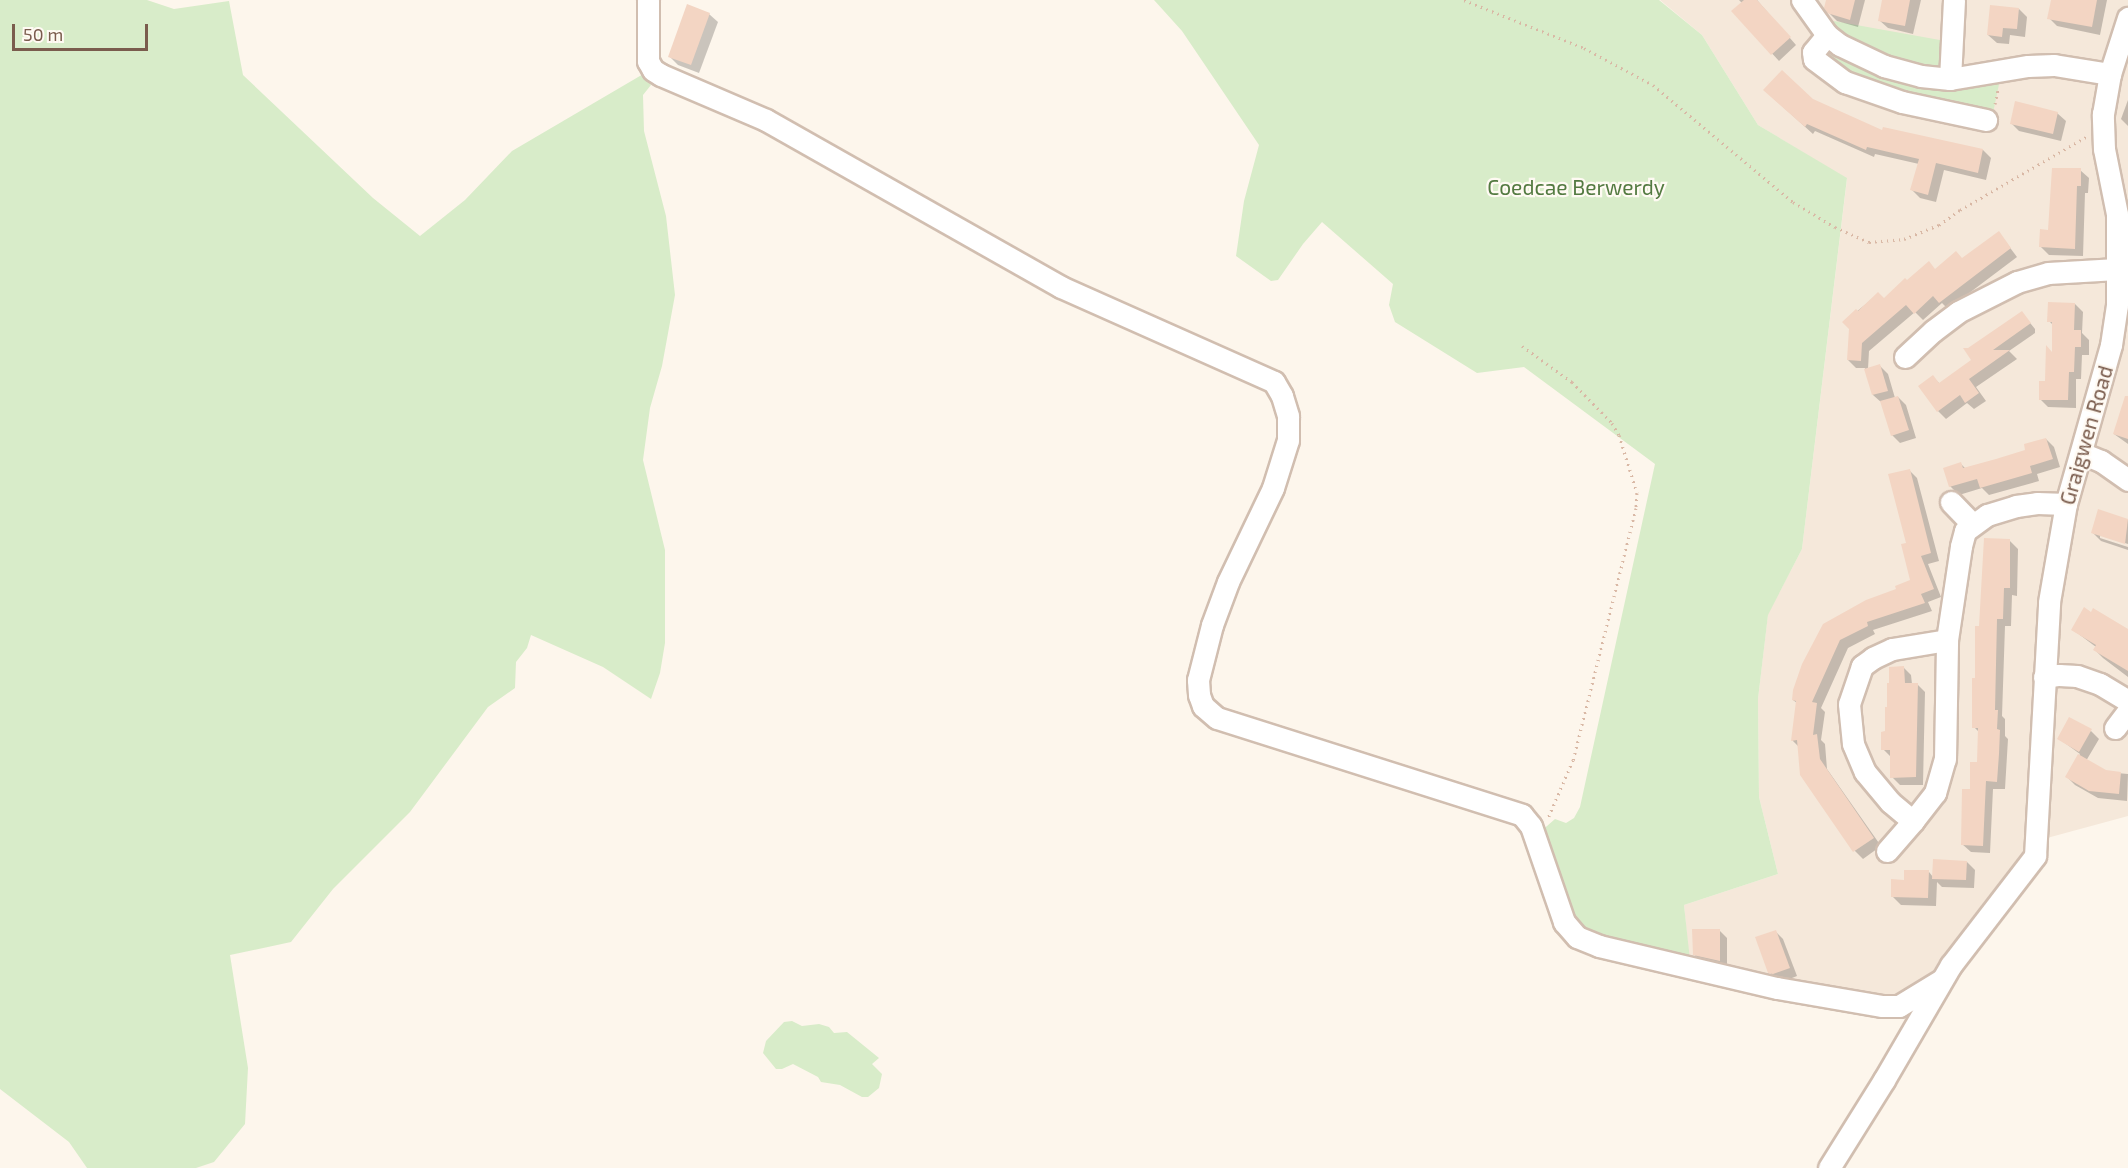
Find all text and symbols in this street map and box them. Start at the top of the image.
scale bar [15,12,152,50]
text: 50 m [23,23,63,45]
park label: Coedcae Berwerdy [1487,174,1665,200]
street label: Graigwen Road [2054,362,2118,508]

